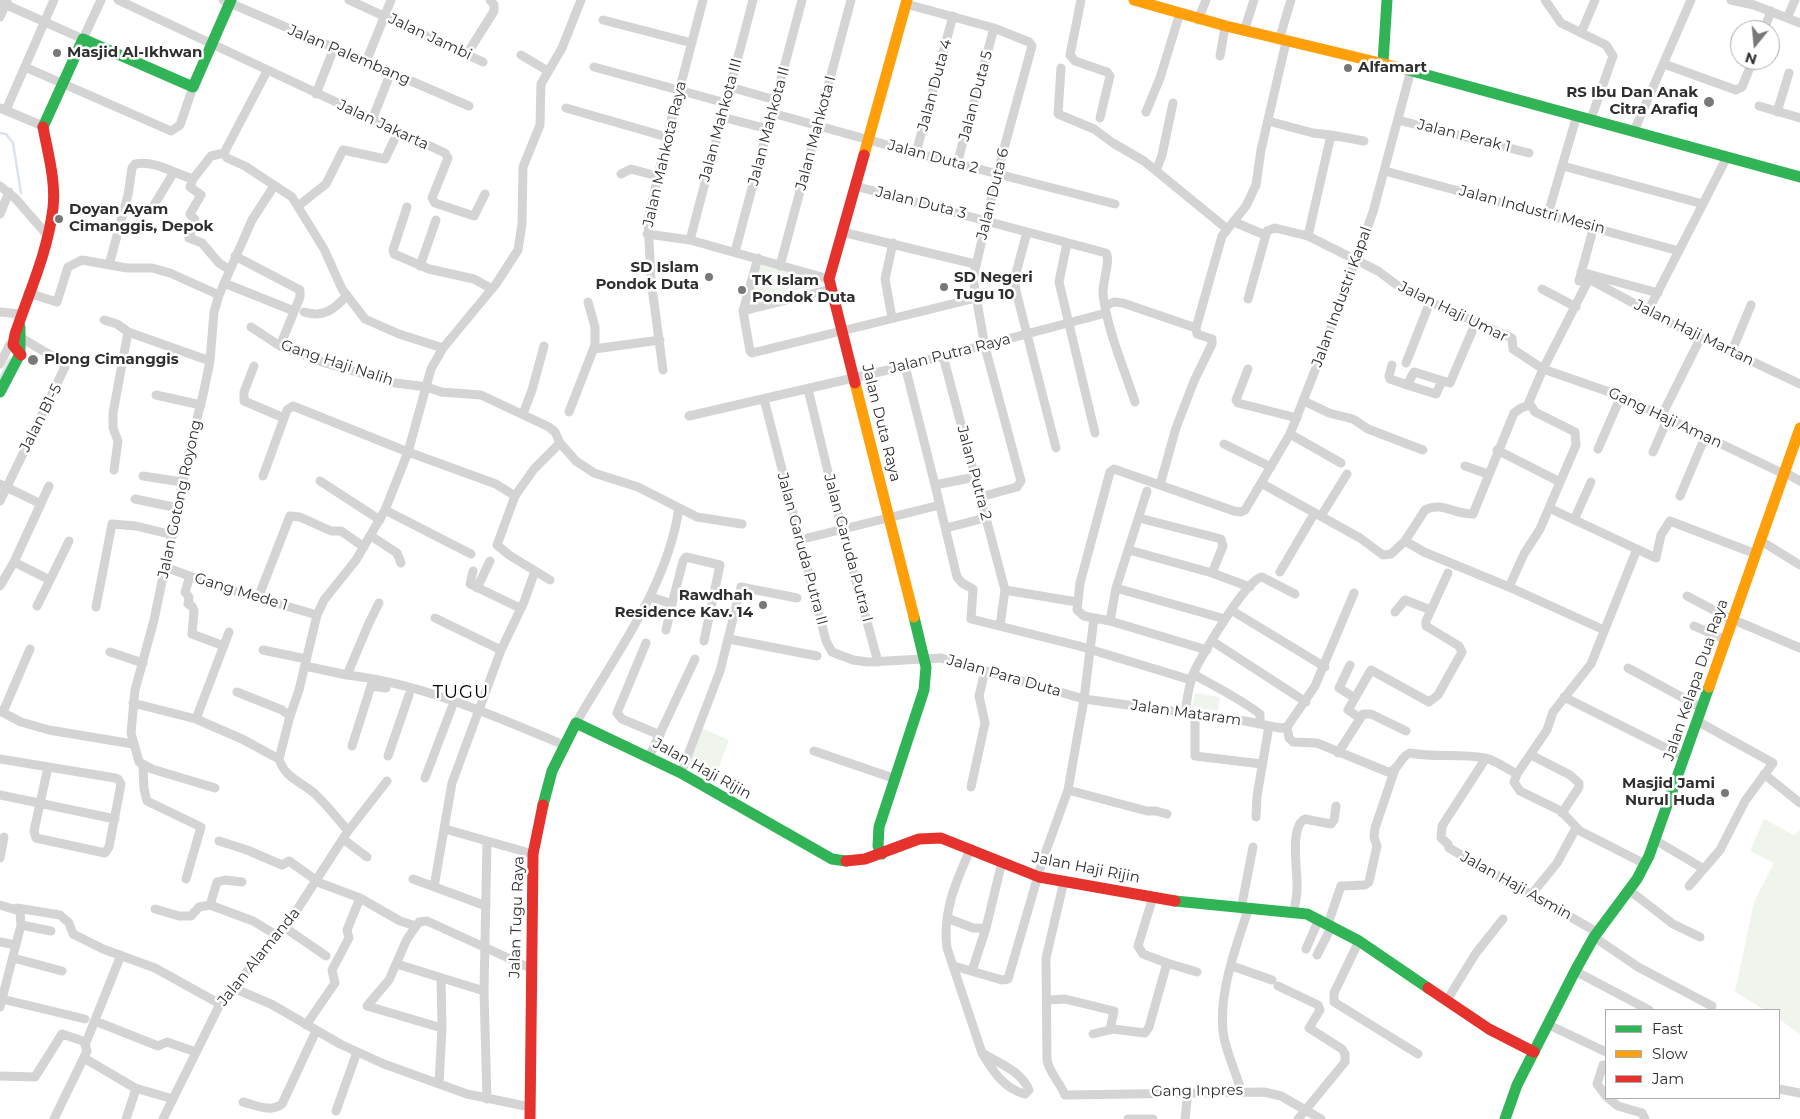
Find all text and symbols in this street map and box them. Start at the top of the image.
street label: Jalan Jambi [386,10,474,64]
north arrow [1730,20,1780,70]
street label: Jalan Palembang [285,21,413,89]
street label: Jalan Duta 4 [914,37,956,133]
place label: Masjid Al-Ikhwan [67,44,202,62]
marker: Masjid Al-Ikhwan [51,47,63,59]
text: N [1743,48,1759,69]
street label: Jalan Duta 5 [955,49,997,143]
street label: Jalan Mahkota III [696,56,746,184]
place label: Alfamart [1358,59,1427,77]
marker: Alfamart [1342,62,1354,74]
street label: Jalan Mahkota II [744,65,794,187]
street label: Jalan Mahkota I [792,74,840,192]
street label: Jalan Mahkota Raya [639,79,691,229]
place label: RS Ibu Dan Anak Citra Arafiq [1566,84,1698,119]
marker: RS Ibu Dan Anak Citra Arafiq [1702,95,1716,109]
street label: Jalan Jakarta [335,96,431,154]
street label: Jalan Perak 1 [1415,116,1513,156]
street label: Jalan Duta 2 [886,136,980,178]
street label: Jalan Duta 6 [973,146,1013,242]
street label: Jalan Industri Mesin [1457,182,1607,238]
street label: Jalan Duta 3 [874,183,968,223]
place label: Doyan Ayam Cimanggis, Depok [69,201,213,236]
marker: Doyan Ayam Cimanggis, Depok [53,213,65,225]
street label: Jalan Industri Kapal [1308,224,1376,370]
place label: SD Islam Pondok Duta [595,259,699,294]
place label: SD Negeri Tugu 10 [954,269,1033,304]
marker: SD Islam Pondok Duta [703,271,715,283]
place label: TK Islam Pondok Duta [752,272,856,307]
street label: Jalan Haji Umar [1396,278,1510,346]
marker: SD Negeri Tugu 10 [938,281,950,293]
marker: TK Islam Pondok Duta [736,284,748,296]
street label: Jalan Haji Martan [1631,296,1757,370]
street label: Jalan Putra Raya [887,330,1013,378]
street label: Gang Haji Nalih [279,336,395,390]
place label: Plong Cimanggis [44,351,179,369]
marker: Plong Cimanggis [26,353,40,367]
street label: Jalan Duta Raya [858,362,904,484]
street label: Jalan B1-5 [16,381,66,455]
street label: Gang Haji Aman [1605,384,1725,452]
street label: Jalan Gotong Royong [154,418,206,580]
street label: Jalan Putra 2 [953,424,995,522]
street label: Jalan Garuda Putra II [773,471,831,627]
street label: Jalan Garuda Putra I [820,472,876,624]
street label: Gang Mede 1 [192,569,290,615]
place label: Rawdhah Residence Kav. 14 [614,587,753,622]
street label: Jalan Kelapa Dua Raya [1660,597,1732,763]
marker: Rawdhah Residence Kav. 14 [757,599,769,611]
street label: Jalan Para Duta [945,651,1063,701]
district label: TUGU [432,682,490,704]
street label: Jalan Mataram [1130,696,1242,730]
street label: Jalan Haji Rijin [650,735,754,803]
place label: Masjid Jami Nurul Huda [1622,775,1715,810]
marker: Masjid Jami Nurul Huda [1719,787,1731,799]
street label: Jalan Haji Asmin [1457,848,1575,924]
street label: Jalan Haji Rijin [1030,849,1142,887]
street label: Jalan Tugu Raya [506,856,528,978]
street label: Jalan Alamanda [214,904,304,1010]
legend [1605,1009,1780,1099]
text: Fast [1652,1019,1683,1038]
text: Slow [1652,1044,1688,1063]
text: Jam [1652,1069,1684,1088]
street label: Gang Inpres [1151,1081,1243,1101]

